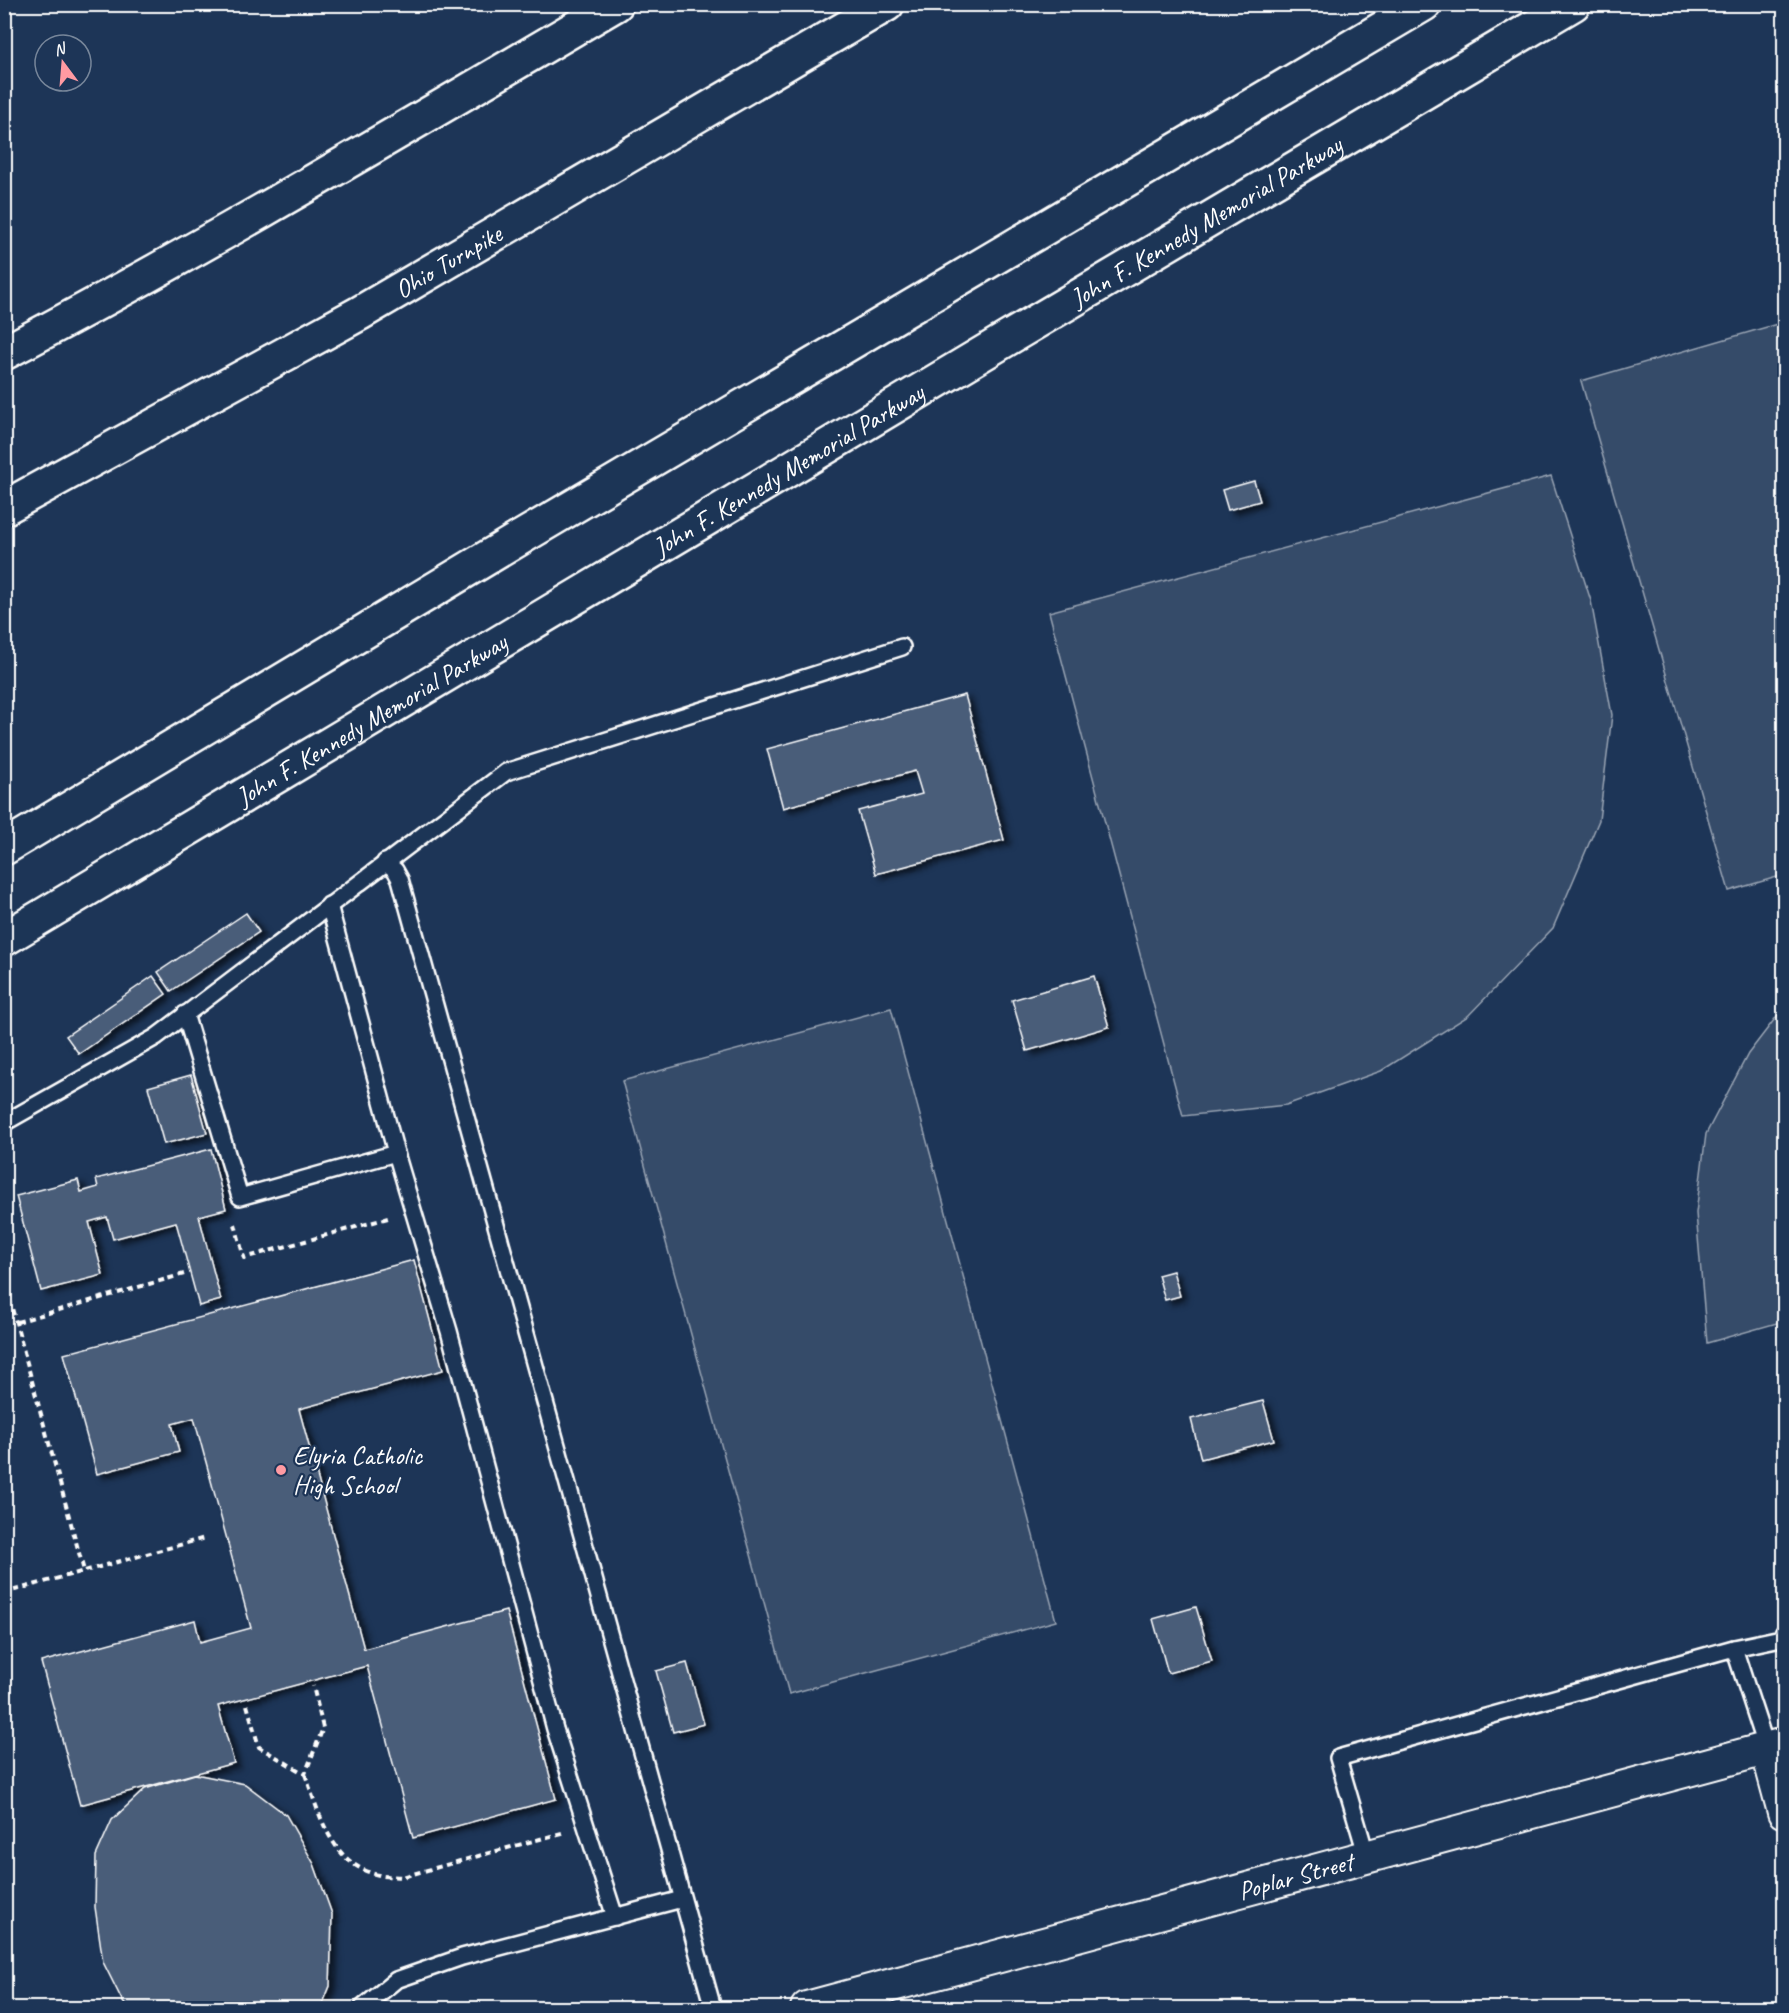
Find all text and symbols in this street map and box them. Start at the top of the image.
north arrow [33,33,93,93]
text: N [52,38,70,61]
street label: John F. Kennedy Memorial Parkway [1062,127,1350,315]
street label: Ohio Turnpike [388,216,509,306]
street label: John F. Kennedy Memorial Parkway [645,375,932,564]
street label: John F. Kennedy Memorial Parkway [228,624,515,814]
place label: Elyria Catholic High School [293,1439,424,1502]
marker: Elyria Catholic High School [274,1463,288,1477]
street label: Poplar Street [1234,1844,1360,1907]

